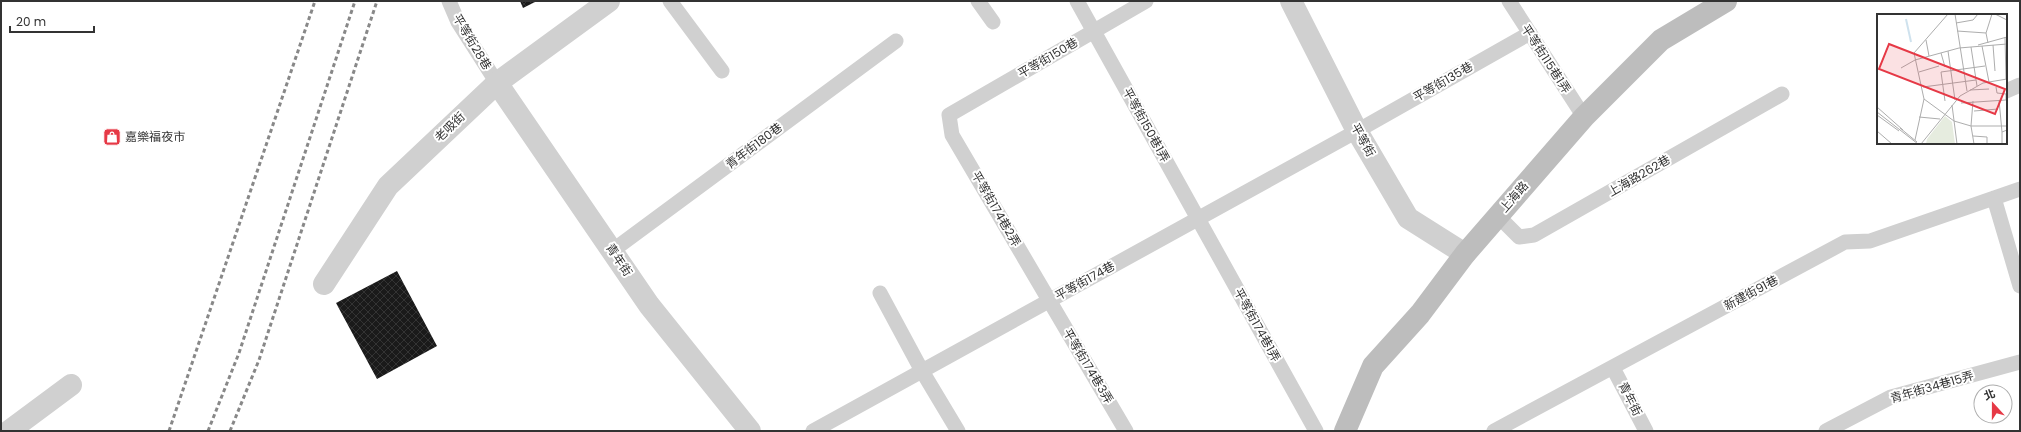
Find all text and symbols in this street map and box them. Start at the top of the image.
scale bar [10,8,94,34]
street label: 平等街28巷 [449,11,496,73]
text: 20 m [16,13,46,30]
inset map [1877,14,2007,144]
street label: 平等街115巷1弄 [1518,21,1575,97]
street label: 平等街150巷 [1015,33,1081,82]
street label: 平等街135巷 [1410,58,1476,106]
street label: 平等街150巷1弄 [1119,84,1174,165]
street label: 老吸街 [431,108,469,145]
street label: 青年街180巷 [722,119,786,173]
street label: 平等街 [1347,120,1380,160]
shop icon: 嘉樂福夜市 [102,127,122,147]
place label: 嘉樂福夜市 [125,128,185,145]
street label: 上海路262巷 [1604,151,1673,200]
street label: 平等街174巷2弄 [968,168,1025,250]
street label: 上海路 [1495,178,1532,216]
street label: 青年街 [602,240,637,279]
street label: 平等街174巷 [1052,257,1118,304]
street label: 新建街91巷 [1721,271,1781,314]
street label: 平等街174巷1弄 [1230,285,1285,365]
street label: 平等街174巷3弄 [1059,325,1118,407]
street label: 青年街34巷15弄 [1888,366,1976,407]
street label: 青年街 [1615,379,1646,419]
north arrow [1973,384,2013,424]
text: 北 [1981,385,1997,404]

